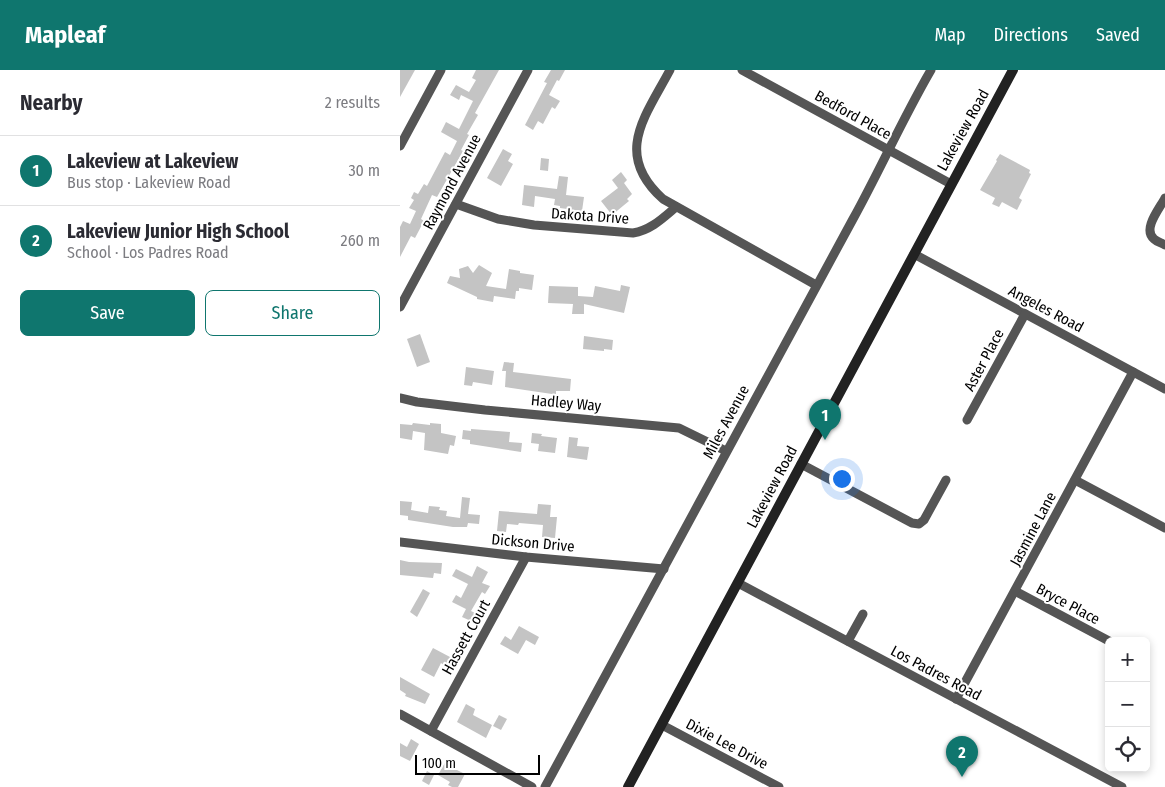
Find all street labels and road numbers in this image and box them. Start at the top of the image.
street label: Lakeview Road [933,86,993,174]
street label: Bedford Place [812,87,894,143]
street label: Raymond Avenue [419,131,485,233]
street label: Dakota Drive [550,204,630,228]
street label: Angeles Road [1005,282,1087,336]
street label: Aster Place [960,326,1008,394]
street label: Miles Avenue [699,382,753,462]
street label: Hadley Way [530,391,602,415]
street label: Lakeview Road [743,443,801,531]
street label: Jasmine Lane [1006,489,1060,569]
street label: Dickson Drive [491,530,575,556]
street label: Bryce Place [1033,580,1103,628]
street label: Hassett Court [438,596,494,678]
street label: Los Padres Road [888,642,984,704]
street label: Dixie Lee Drive [683,715,771,773]

